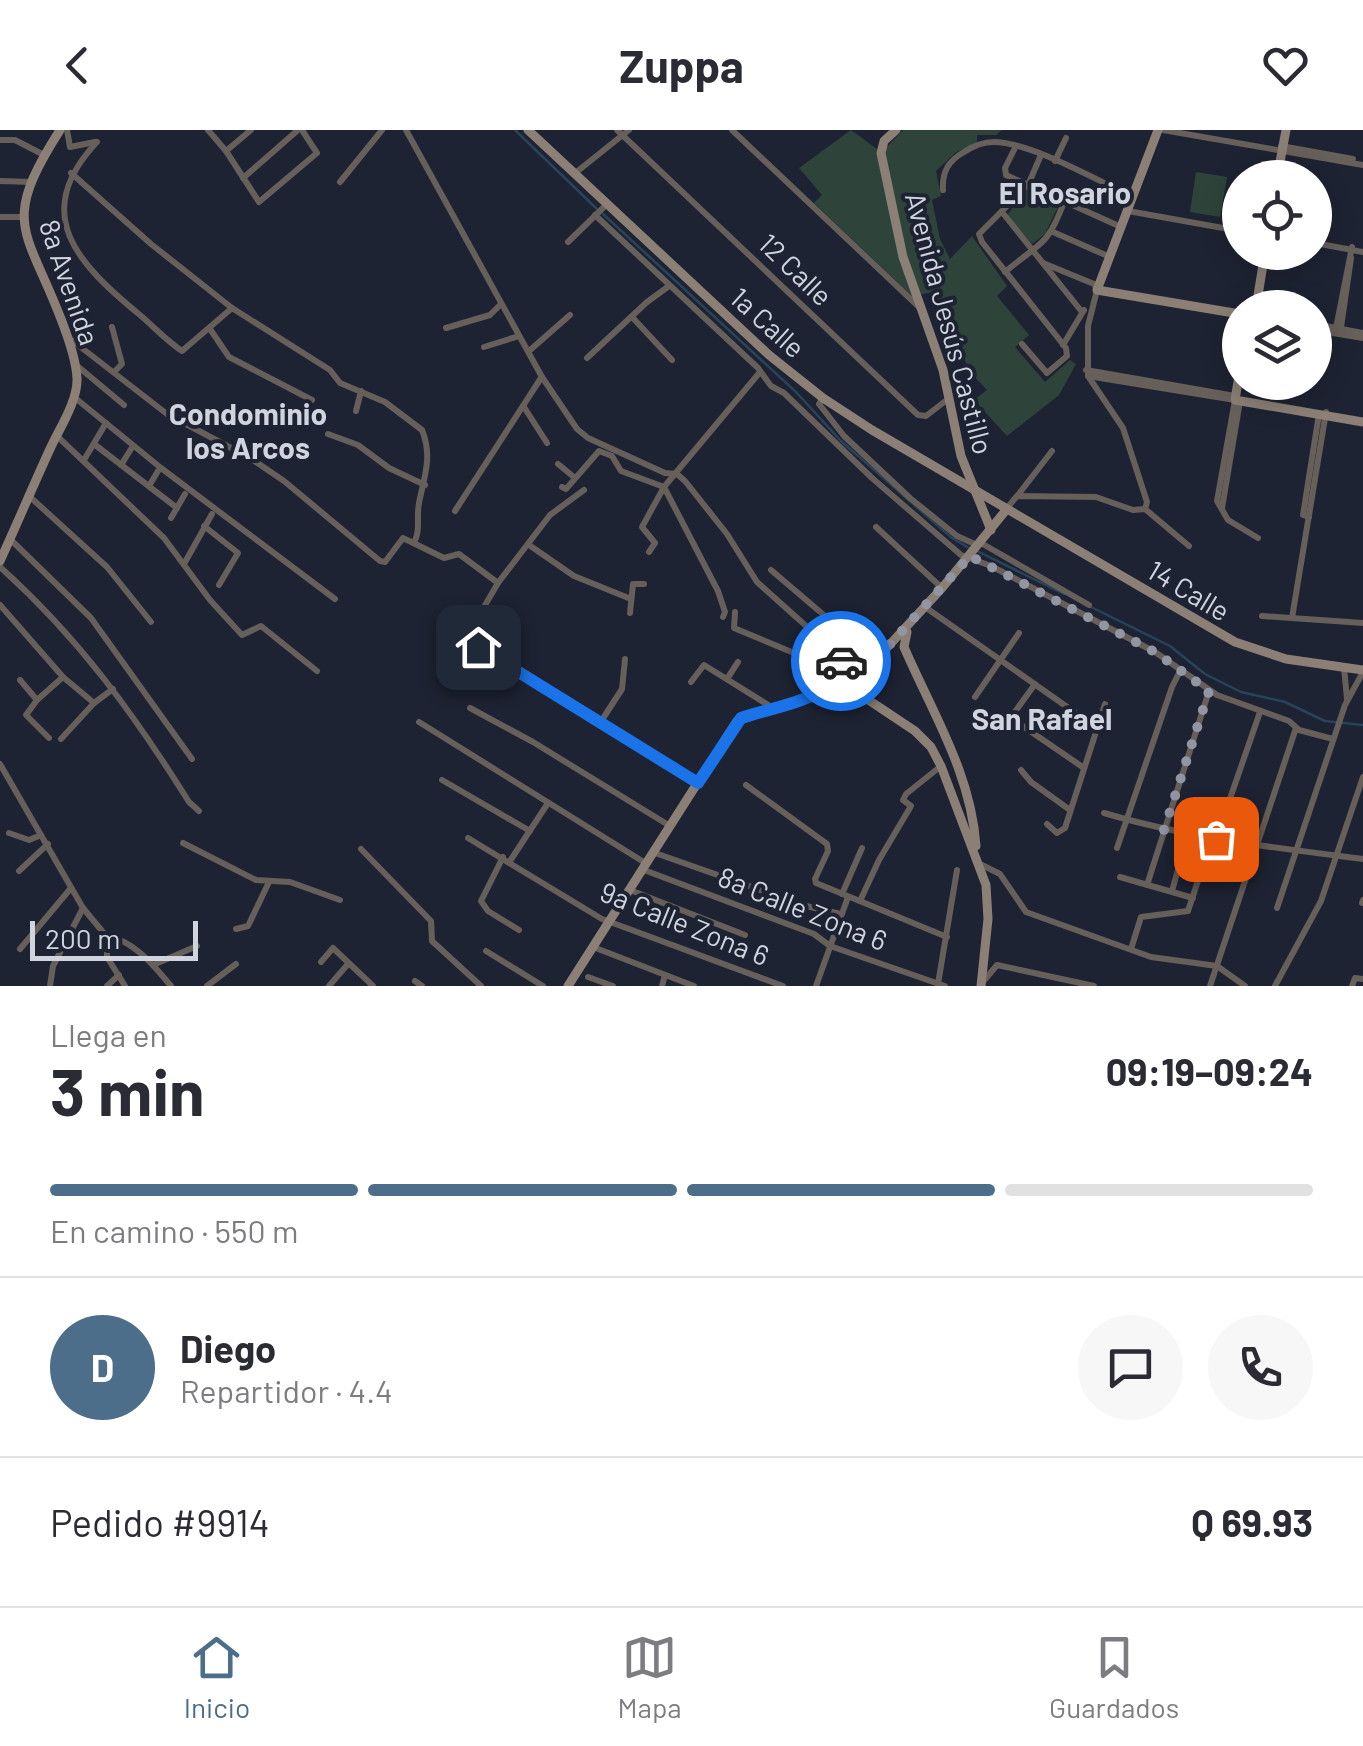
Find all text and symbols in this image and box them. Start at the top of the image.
icon: back [50,38,105,93]
text: Zuppa [619,38,744,92]
icon: heart [1258,38,1313,93]
map controls [1222,160,1332,400]
button: locate [1222,160,1332,270]
district label: El Rosario [999,174,1131,210]
street label: Avenida Jesús Castillo [899,188,1001,458]
street label: 8a Avenida [33,215,107,349]
street label: 12 Calle [752,226,840,312]
street label: 1a Calle [724,280,812,364]
button: layers [1222,290,1332,400]
district label: Condominio los Arcos [169,395,327,465]
street label: 14 Calle [1142,552,1236,628]
pin [436,605,521,690]
courier [791,611,891,711]
icon: home [451,620,506,675]
icon: car [814,634,869,689]
district label: San Rafael [972,700,1112,736]
pin [1174,797,1259,882]
icon: bag [1189,812,1244,867]
street label: 8a Calle Zona 6 [714,859,892,957]
street label: 9a Calle Zona 6 [596,874,774,972]
scale bar [30,916,198,960]
text: 200 m [45,921,120,955]
text: Llega en [50,1015,167,1053]
text: 09:19–09:24 [1106,1048,1313,1094]
text: 3 min [50,1051,205,1129]
text: En camino · 550 m [50,1211,298,1249]
button: chat [1078,1315,1183,1420]
button: phone [1208,1315,1313,1420]
text: Diego [180,1325,276,1371]
text: D [91,1344,114,1390]
text: Repartidor · 4.4 [180,1371,393,1409]
text: Pedido #9914 [50,1499,270,1545]
text: Q 69.93 [1191,1499,1313,1545]
tab: Inicio [184,1630,250,1724]
tab: Mapa [618,1630,682,1724]
tab: Guardados [1049,1630,1179,1724]

